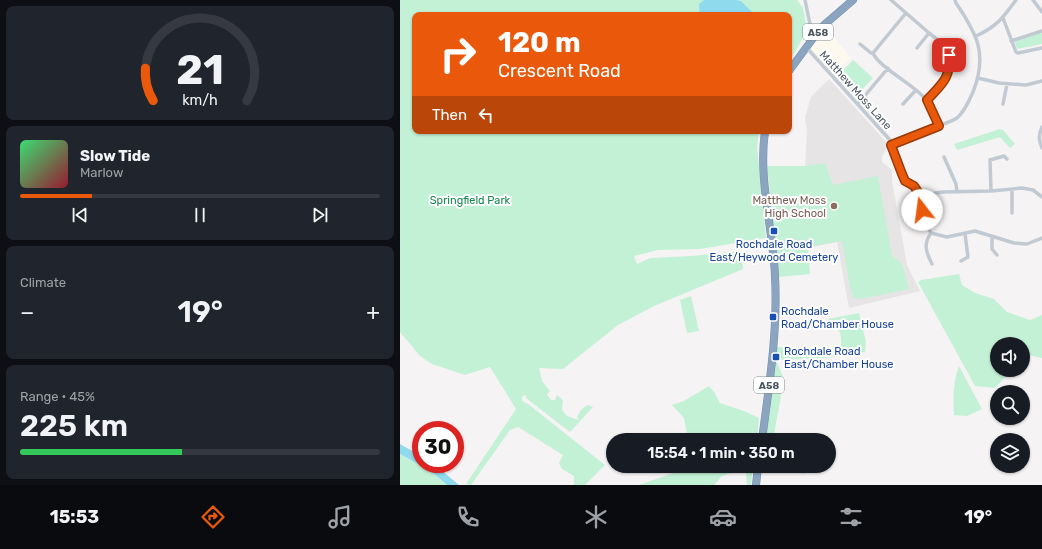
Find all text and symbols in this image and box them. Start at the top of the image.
road number: A58 [803,24,833,40]
text: 120 m [498,26,581,59]
icon: right [432,28,484,80]
pin [932,38,966,72]
icon: arrive [938,44,960,66]
text: 21 [176,45,224,94]
street label: Matthew Moss Lane [817,48,894,132]
text: Crescent Road [498,60,621,82]
text: km/h [182,91,218,108]
icon: left [475,104,497,126]
text: Then [432,106,467,124]
text: Slow Tide [80,147,150,165]
text: Marlow [80,165,123,180]
position arrow [901,189,943,231]
park label: Springfield Park [430,194,511,207]
place label: Matthew Moss High School [752,194,826,220]
marker: Matthew Moss High School [829,201,839,211]
icon: previous [69,204,91,226]
icon: pause [189,204,211,226]
icon: next [309,204,331,226]
marker: Rochdale Road East/Heywood Cemetery [769,226,779,236]
place label: Rochdale Road East/Heywood Cemetery [710,238,838,264]
text: Climate [20,275,66,290]
text: 19° [178,294,223,330]
text: − [20,299,34,326]
text: + [366,299,380,326]
place label: Rochdale Road/Chamber House [781,305,894,331]
marker: Rochdale Road/Chamber House [768,312,778,322]
map controls [990,337,1030,473]
button: sound [990,337,1030,377]
place label: Rochdale Road East/Chamber House [784,345,893,371]
marker: Rochdale Road East/Chamber House [771,352,781,362]
road number: A58 [754,377,784,393]
button: search [990,385,1030,425]
text: Range · 45% [20,389,95,404]
text: 225 km [20,408,128,444]
speed limit sign: 30 [412,421,464,473]
button: layers [990,433,1030,473]
text: 15:54 · 1 min · 350 m [647,444,795,462]
icon: directions [199,503,227,531]
icon: music [326,503,354,531]
icon: phone [454,503,482,531]
icon: climate [582,503,610,531]
icon: car [709,503,737,531]
icon: filters [837,503,865,531]
text: 15:53 [50,506,99,528]
text: 19° [964,506,992,528]

